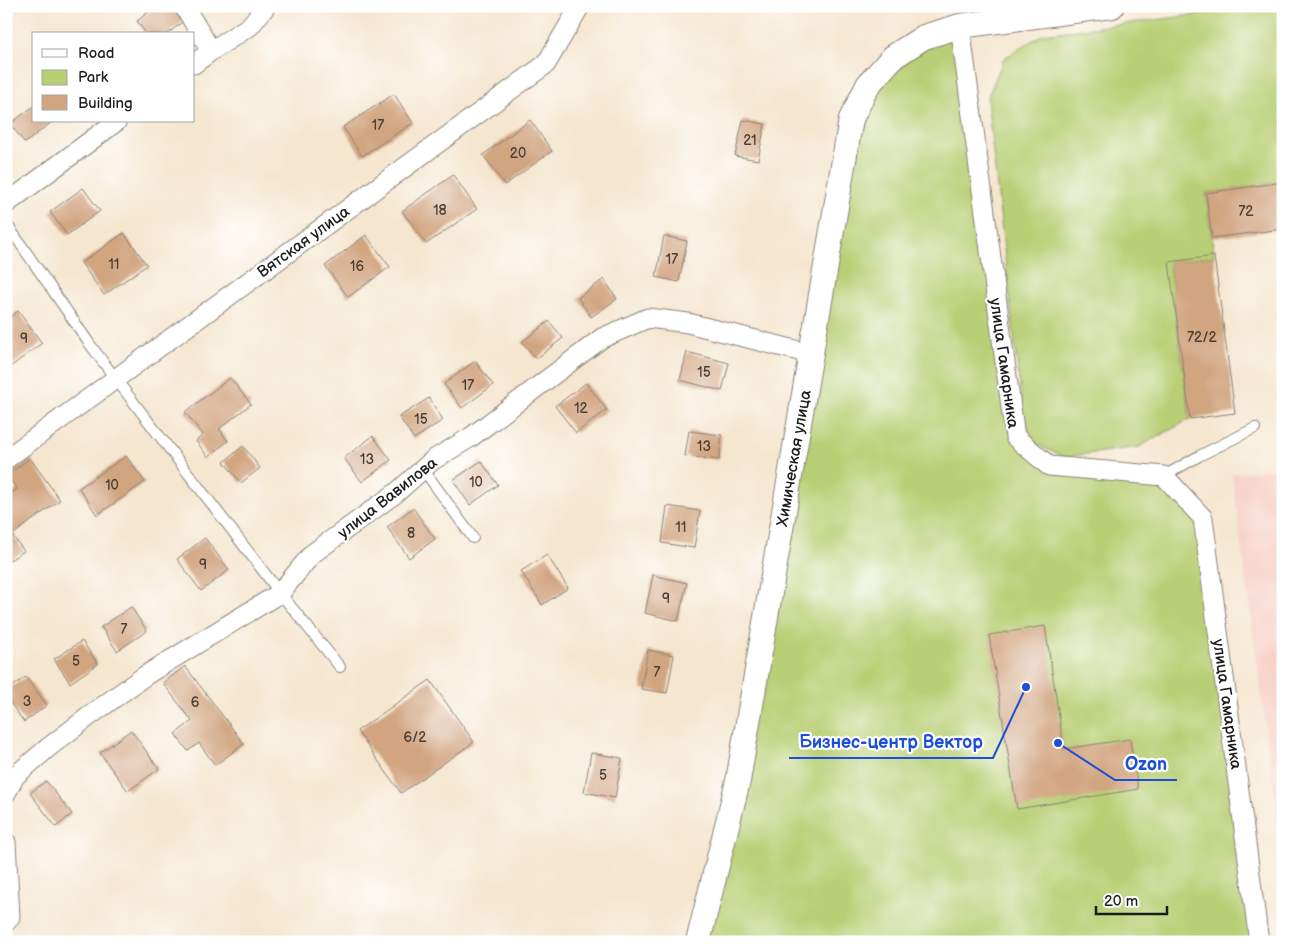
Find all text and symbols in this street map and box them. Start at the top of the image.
legend [32,32,195,122]
text: Road [78,44,114,63]
text: Park [78,68,109,87]
text: Building [78,94,133,113]
house number: 17 [372,117,384,134]
house number: 21 [743,132,757,149]
house number: 20 [510,145,526,162]
street label: Вятская улица [254,202,354,282]
house number: 18 [433,202,447,219]
house number: 72 [1238,203,1254,220]
house number: 17 [666,251,678,268]
house number: 11 [109,256,119,273]
house number: 16 [350,258,364,275]
street label: улица Гамарника [985,297,1022,430]
house number: 72/2 [1187,329,1218,346]
house number: 9 [20,330,28,347]
house number: 15 [697,364,711,381]
house number: 17 [462,377,474,394]
street label: Химическая улица [773,388,816,528]
house number: 12 [574,400,589,417]
house number: 15 [414,411,428,428]
house number: 13 [697,438,711,455]
house number: 13 [360,451,374,468]
street label: улица Вавилова [334,453,442,543]
house number: 10 [469,474,483,491]
house number: 10 [105,477,119,494]
house number: 11 [676,519,686,536]
house number: 8 [407,525,415,542]
house number: 9 [199,556,207,573]
house number: 9 [662,590,670,607]
house number: 7 [121,621,128,638]
street label: улица Гамарника [1208,638,1245,771]
house number: 5 [72,653,80,670]
house number: 7 [654,664,661,681]
house number: 3 [23,693,31,710]
house number: 6 [191,694,200,711]
callout: Бизнес-центр Вектор [789,725,993,758]
house number: 6/2 [403,729,427,746]
text: Бизнес-центр Вектор [799,732,983,753]
callout: Ozon [1115,747,1177,780]
text: Ozon [1125,754,1167,775]
house number: 5 [599,767,607,784]
scale bar [1096,883,1168,915]
text: 20 m [1104,892,1138,911]

